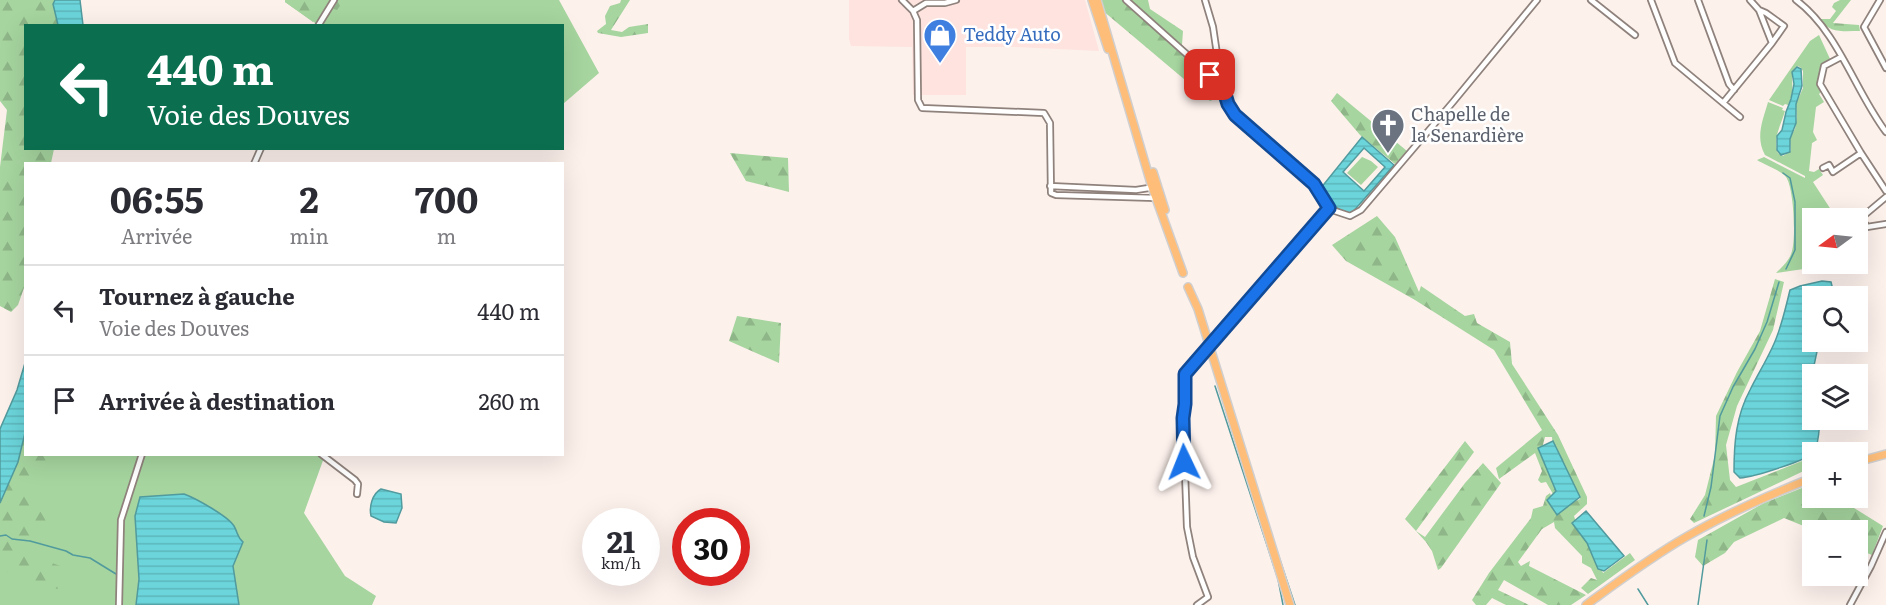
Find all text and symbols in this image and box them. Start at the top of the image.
shop icon: Teddy Auto [922,17,958,64]
place label: Teddy Auto [963,20,1061,47]
text: 440 m [147,36,274,98]
icon: left [48,48,126,126]
pin [1184,49,1235,100]
icon: arrive [1193,58,1226,91]
text: Voie des Douves [147,93,350,133]
place label: Chapelle de la Senardière [1411,100,1524,148]
church icon: Chapelle de la Senardière [1370,107,1406,154]
text: 06:55 [110,171,204,224]
text: 2 [299,171,319,224]
text: 700 [414,171,478,224]
north arrow [1802,208,1868,274]
map controls [1802,208,1868,586]
text: Arrivée [121,220,192,250]
text: min [290,220,329,250]
text: m [437,220,456,250]
text: Tournez à gauche [99,279,295,312]
button: search [1802,286,1868,352]
icon: left [48,294,81,327]
text: 440 m [477,294,540,327]
text: Voie des Douves [99,312,249,342]
button: layers [1802,364,1868,430]
icon: arrive [48,384,81,417]
text: Arrivée à destination [99,384,335,417]
text: 260 m [479,384,540,417]
position arrow [1152,430,1216,494]
button: + [1802,442,1868,508]
speed limit sign: 30 [672,508,750,586]
text: 21 [607,518,635,562]
button: − [1802,520,1868,586]
text: km/h [601,551,641,574]

